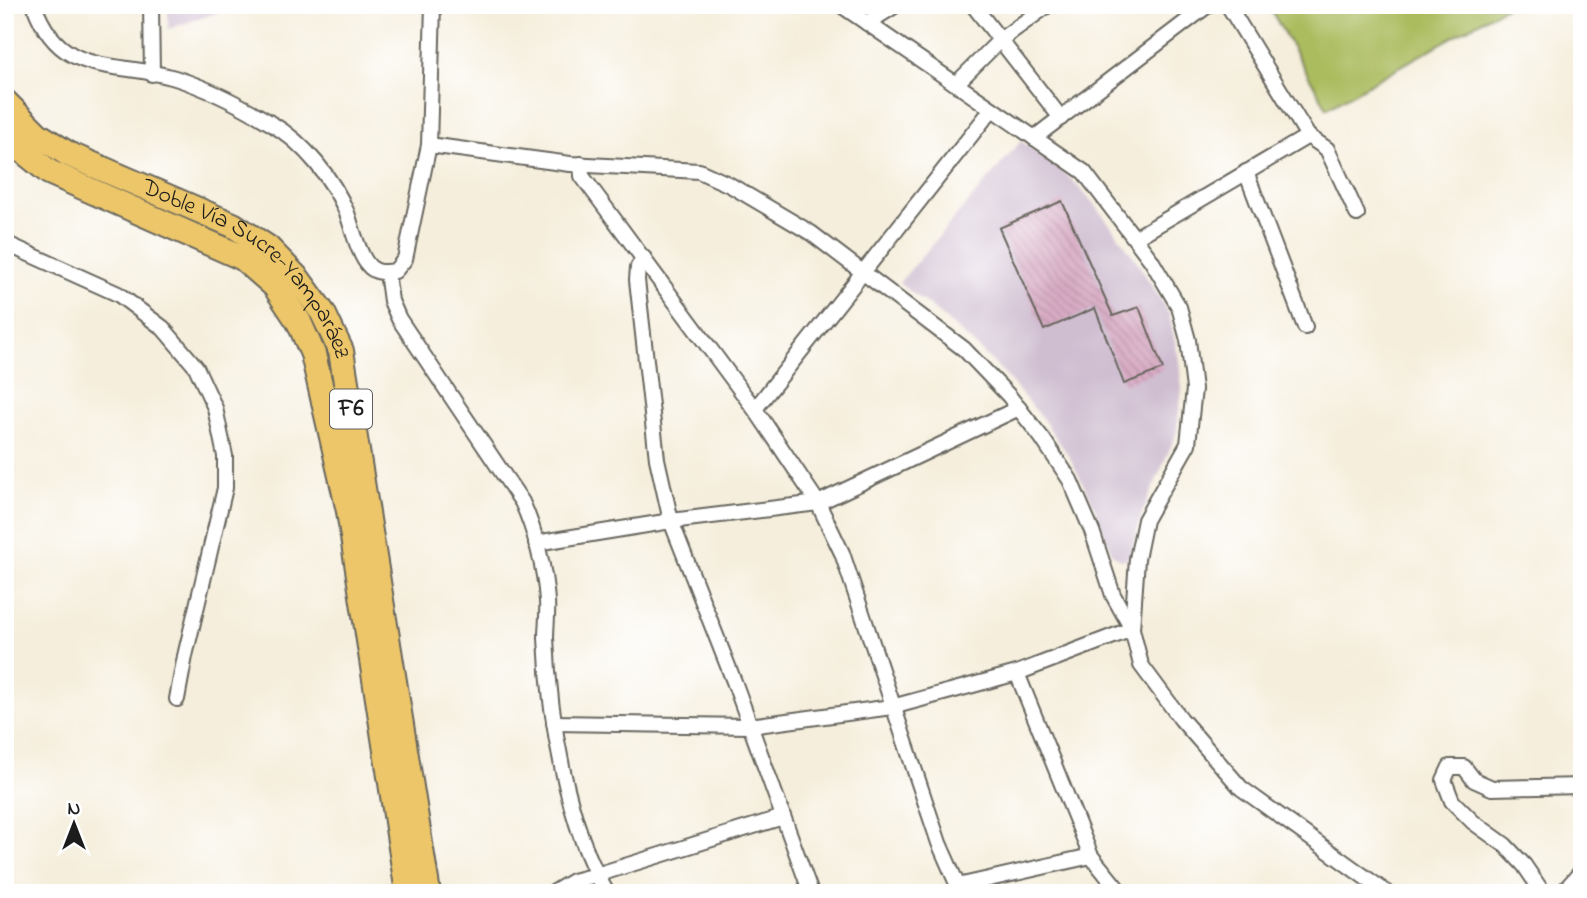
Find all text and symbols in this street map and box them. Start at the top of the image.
street label: Doble Vía Sucre-Yamparáez [135,170,360,362]
road number: F6 [330,390,372,428]
north arrow [38,790,108,860]
text: N [68,796,81,823]

